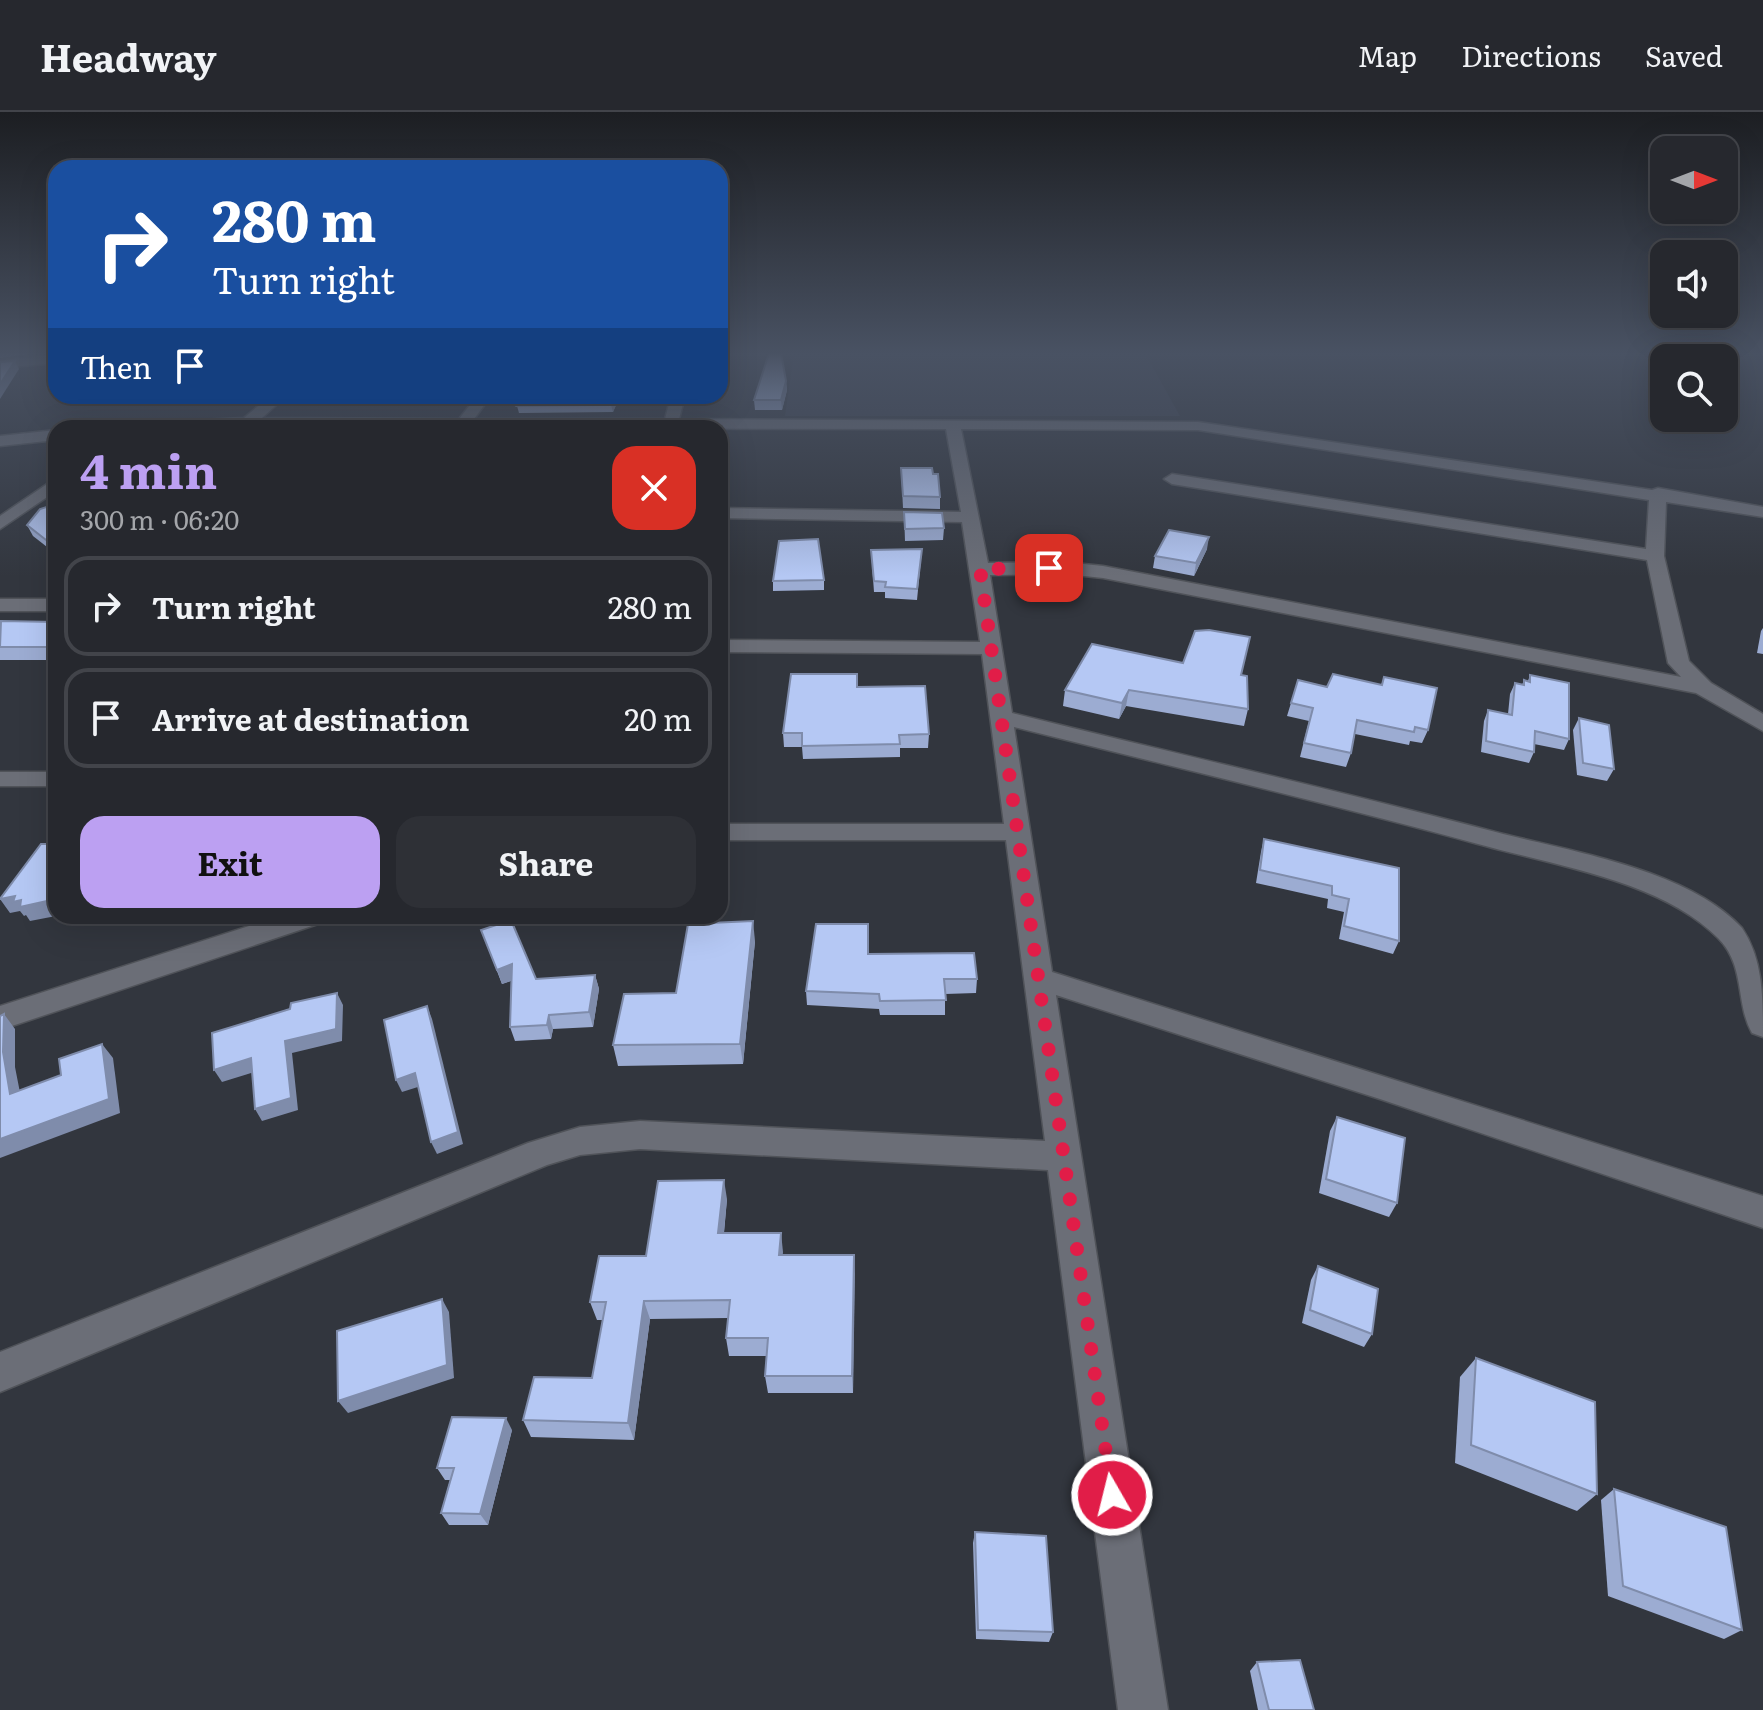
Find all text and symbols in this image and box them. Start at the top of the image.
text: Headway [40,27,216,84]
text: Map [1358,34,1417,76]
text: Directions [1461,34,1601,76]
text: Saved [1645,34,1723,76]
north arrow [1650,136,1738,224]
map controls [1650,136,1738,432]
text: 280 m [212,176,377,259]
icon: right [80,192,184,296]
button: sound [1650,240,1738,328]
text: Turn right [212,252,395,305]
text: Then [80,344,152,388]
icon: arrive [168,344,212,388]
button: search [1650,344,1738,432]
text: 4 min [80,433,217,504]
button: close [612,446,696,530]
text: 300 m · 06:20 [80,499,239,538]
pin [1015,534,1083,602]
icon: arrive [1027,546,1071,590]
icon: right [84,584,128,628]
text: Turn right [152,584,316,628]
text: 280 m [608,584,692,628]
icon: arrive [84,696,128,740]
text: Arrive at destination [152,696,469,740]
text: 20 m [624,696,692,740]
button: Exit [80,816,380,908]
button: Share [396,816,696,908]
position arrow [1070,1453,1154,1537]

